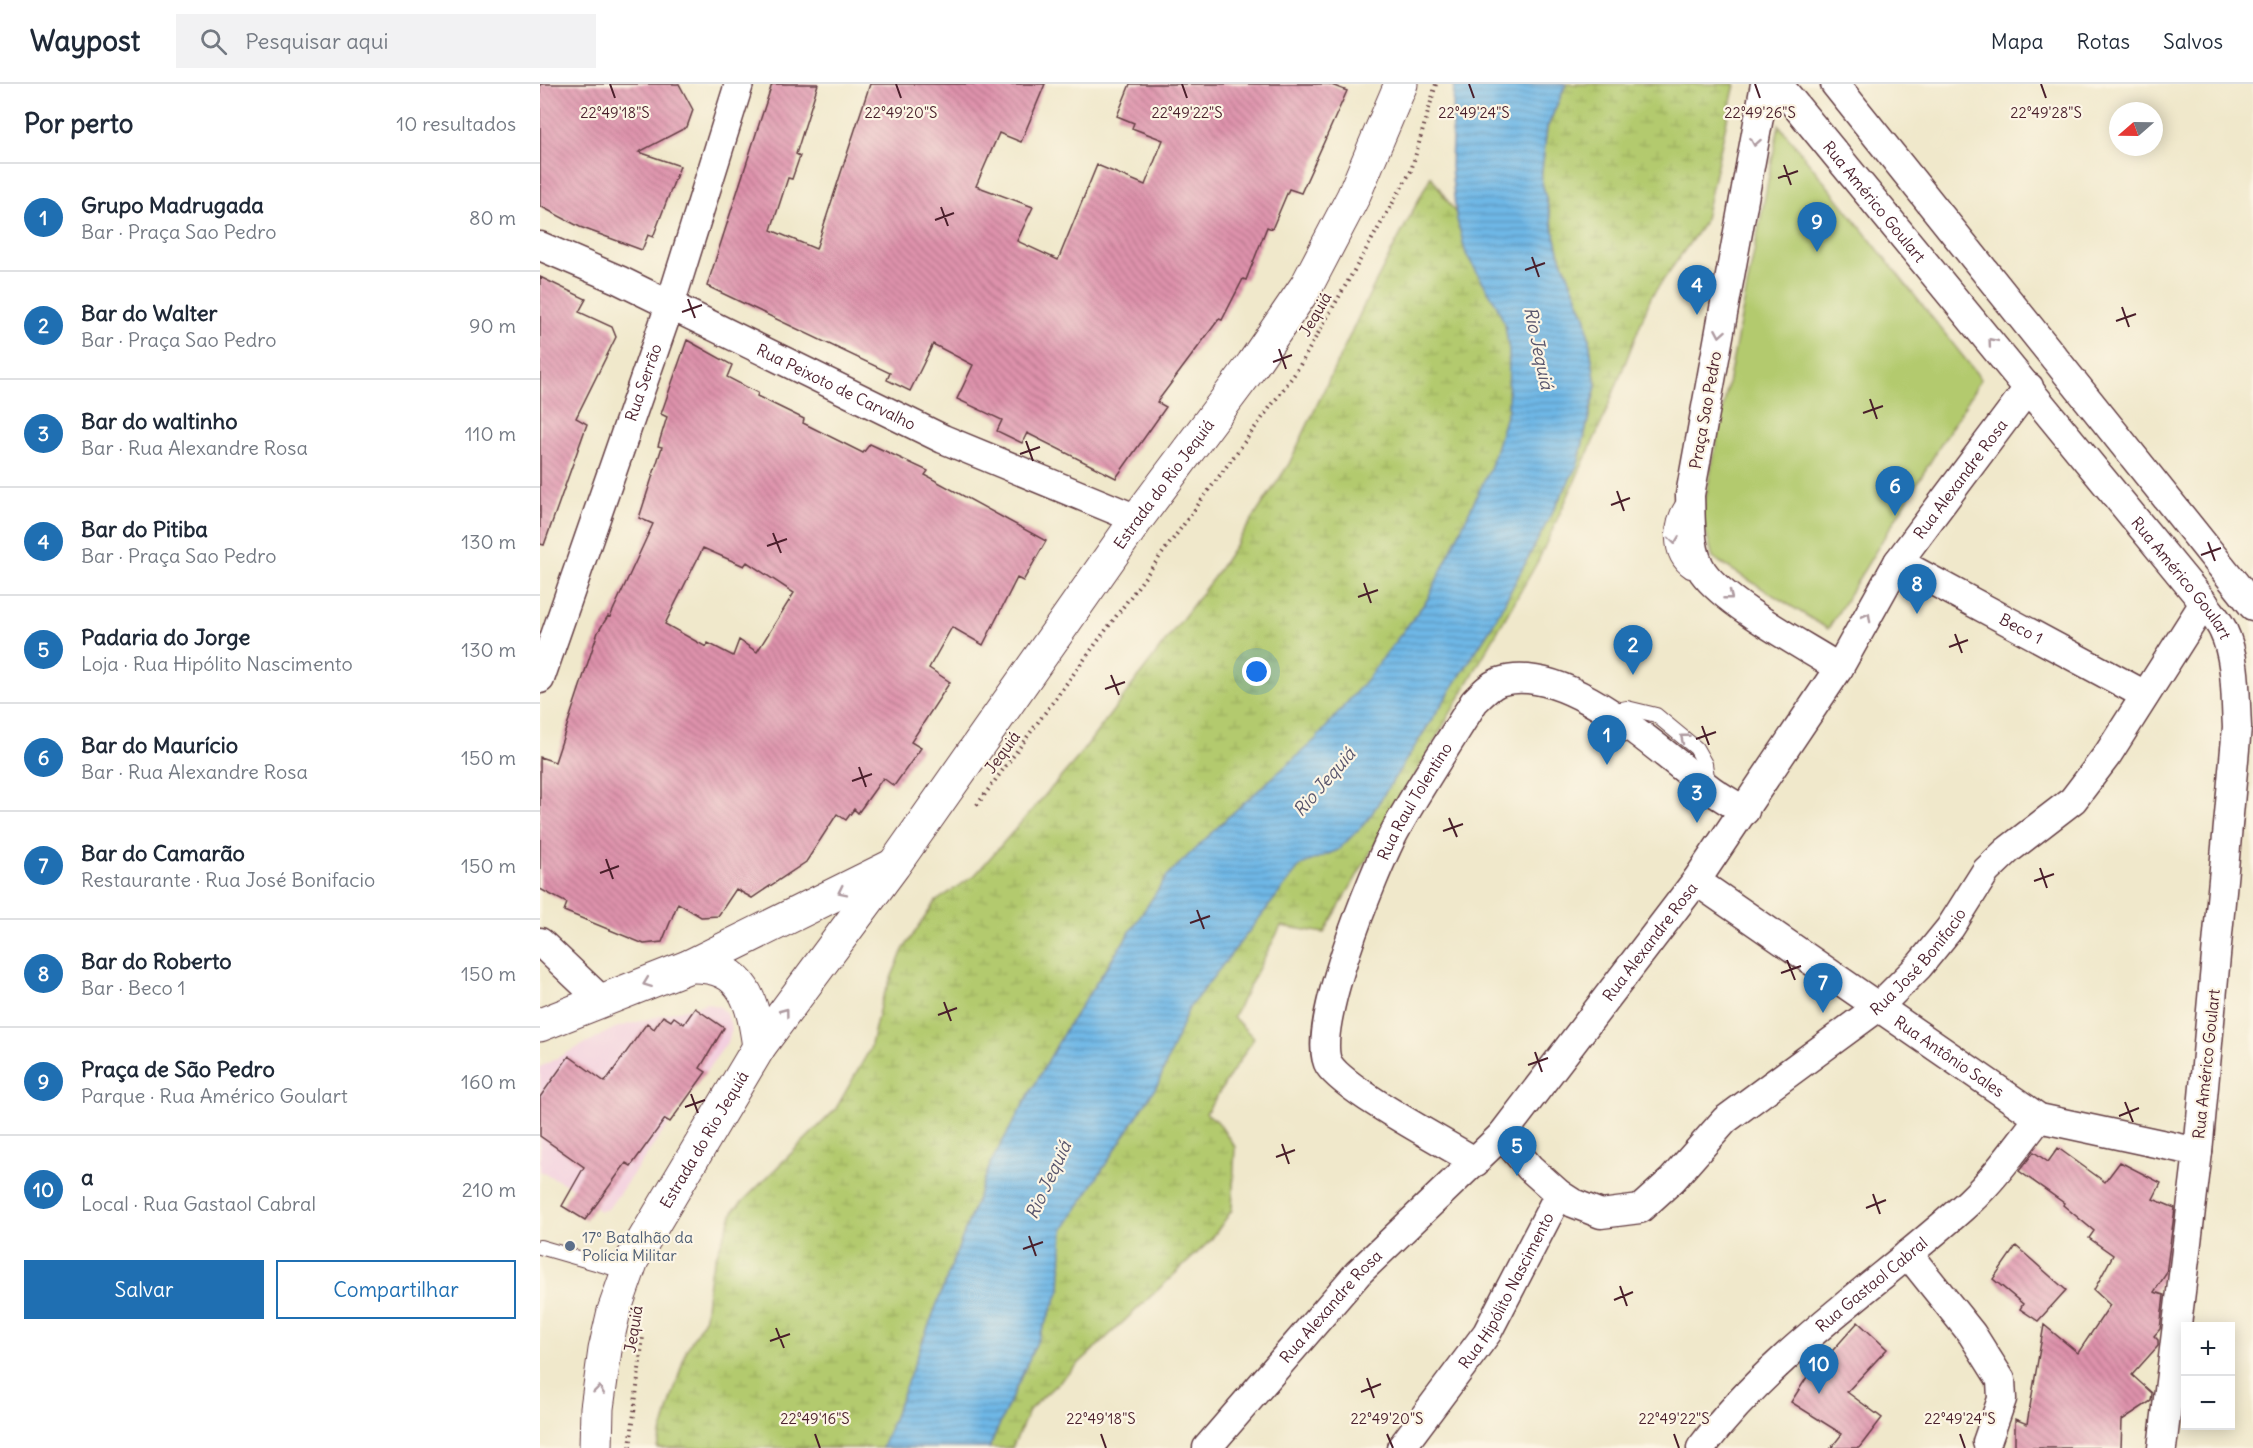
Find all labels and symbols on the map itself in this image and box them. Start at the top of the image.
north arrow [2109,102,2163,156]
text: 22°49'18"S [580,103,650,122]
text: 22°49'20"S [865,103,937,122]
text: 22°49'22"S [1151,103,1223,122]
text: 22°49'24"S [1438,103,1510,122]
text: 22°49'26"S [1724,103,1796,122]
text: 22°49'28"S [2010,103,2082,122]
one-way arrow [1749,136,1762,146]
street label: Rua Américo Goulart [1819,137,1930,267]
pin: 9 [1798,202,1836,252]
pin: 4 [1678,266,1716,315]
street label: Jequiá [1294,288,1336,340]
water label: Rio Jequiá [1519,305,1559,393]
one-way arrow [1714,329,1726,338]
one-way arrow [1988,338,1999,349]
street label: Rua Peixoto de Carvalho [753,339,919,434]
street label: Rua Serrão [620,341,666,424]
street label: Praça Sao Pedro [1685,350,1725,470]
street label: Estrada do Rio Jequiá [1109,415,1218,553]
street label: Rua Alexandre Rosa [1909,415,2012,543]
pin: 6 [1876,466,1914,516]
street label: Rua Américo Goulart [2127,513,2236,642]
one-way arrow [1667,535,1680,545]
pin: 8 [1898,564,1936,614]
one-way arrow [1723,589,1734,600]
street label: Beco 1 [1996,609,2046,648]
one-way arrow [1860,613,1871,623]
pin: 2 [1614,626,1652,675]
your location [1242,657,1271,686]
pin: 1 [1588,716,1626,765]
street label: Jequiá [980,727,1024,777]
one-way arrow [1680,735,1691,746]
street label: Rua Raul Tolentino [1373,738,1456,863]
water label: Rio Jequiá [1288,742,1361,821]
pin: 3 [1678,774,1716,823]
street label: Rua Alexandre Rosa [1598,878,1701,1005]
one-way arrow [838,884,848,895]
street label: Rua José Bonifacio [1866,904,1970,1020]
pin: 7 [1804,964,1842,1013]
one-way arrow [642,975,652,988]
street label: Rua Américo Goulart [2188,987,2224,1140]
one-way arrow [778,1008,789,1019]
street label: Rua Antônio Sales [1890,1011,2008,1101]
street label: Estrada do Rio Jequiá [655,1067,753,1212]
pin: 5 [1498,1126,1536,1176]
water label: Rio Jequiá [1020,1136,1077,1223]
street label: Rua Hipólito Nascimento [1454,1209,1558,1372]
place label: 17º Batalhão da Polícia Militar [582,1227,693,1265]
street label: Rua Gastaol Cabral [1811,1232,1931,1336]
marker: 17º Batalhão da Polícia Militar [563,1239,577,1253]
street label: Rua Alexandre Rosa [1275,1246,1386,1367]
street label: Jequiá [619,1304,647,1354]
pin: 10 [1800,1344,1838,1394]
one-way arrow [592,1385,605,1394]
text: 22°49'16"S [780,1409,850,1428]
text: 22°49'18"S [1066,1409,1136,1428]
text: 22°49'20"S [1351,1409,1423,1428]
text: 22°49'22"S [1638,1409,1710,1428]
text: 22°49'24"S [1924,1409,1996,1428]

